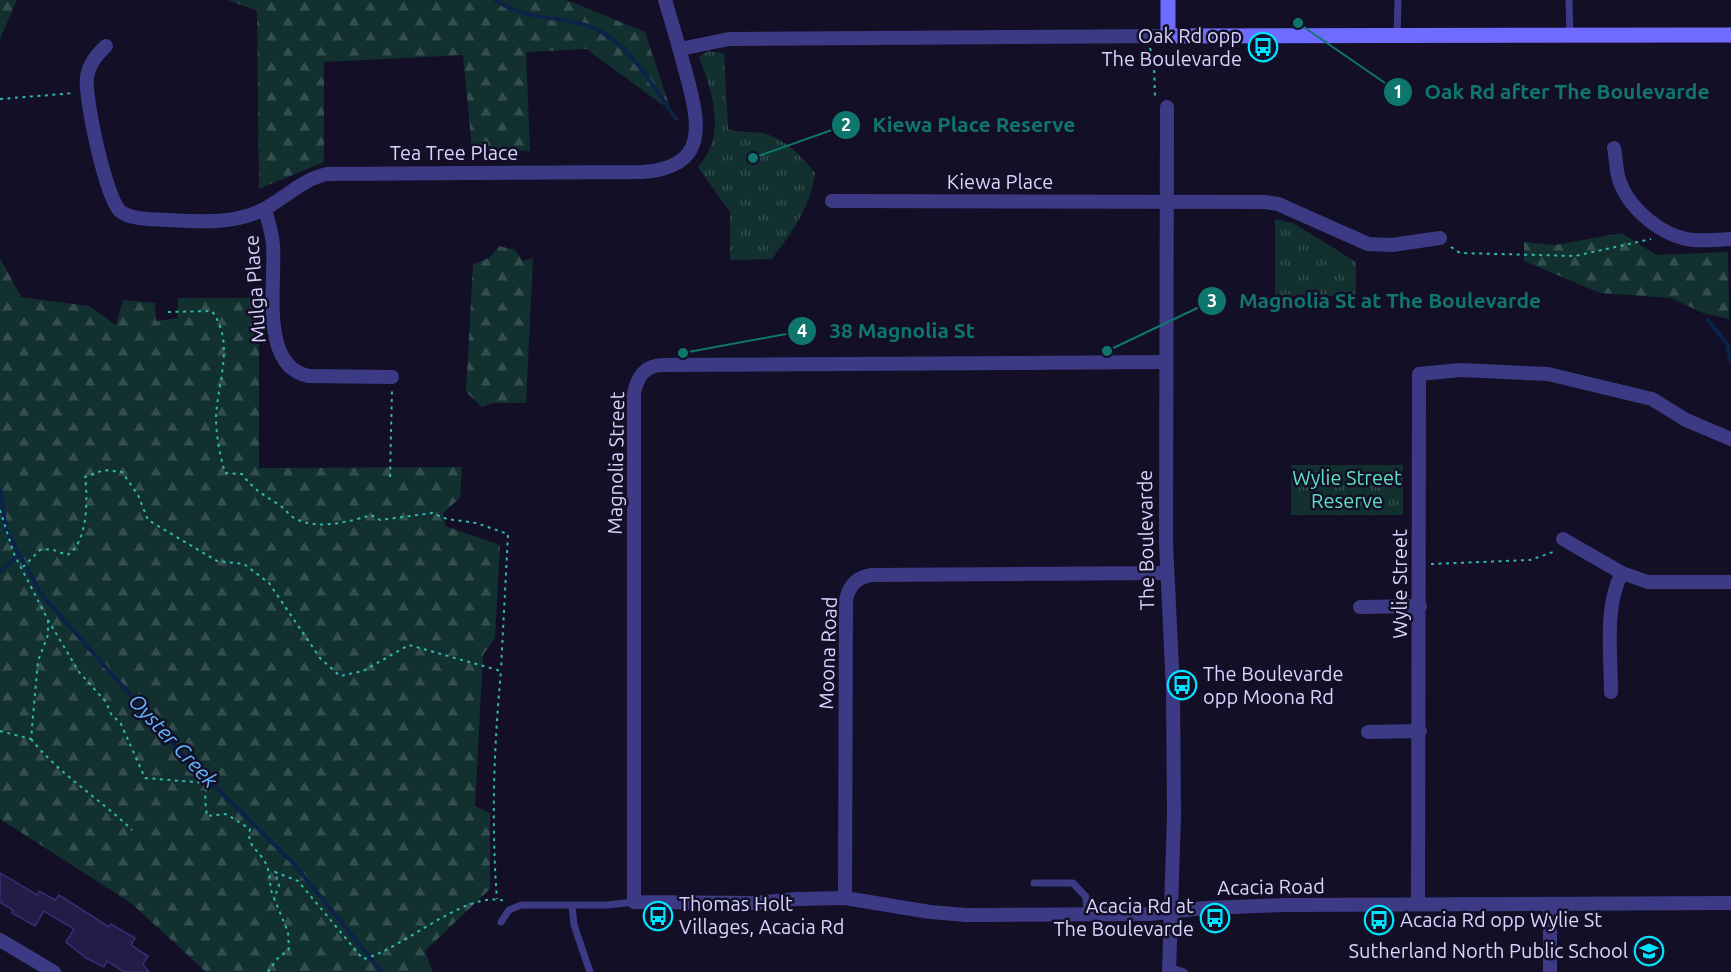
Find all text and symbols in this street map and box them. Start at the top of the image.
place label: Oak Rd opp The Boulevarde [1101,24,1242,70]
bus stop icon: Oak Rd opp The Boulevarde [1247,31,1279,63]
callout: Oak Rd after The Boulevarde [1383,72,1722,111]
text: Oak Rd after The Boulevarde [1425,79,1709,103]
text: 1 [1393,81,1403,101]
callout: Kiewa Place Reserve [831,106,1087,145]
text: Kiewa Place Reserve [873,112,1075,136]
text: 2 [841,114,851,134]
street label: Tea Tree Place [390,141,518,164]
street label: Kiewa Place [947,170,1053,193]
street label: Mulga Place [239,234,270,344]
callout: Magnolia St at The Boulevarde [1197,281,1553,320]
text: Magnolia St at The Boulevarde [1239,288,1541,312]
text: 3 [1207,290,1217,310]
callout: 38 Magnolia St [787,311,987,350]
text: 38 Magnolia St [829,318,975,342]
text: 4 [797,320,807,340]
street label: Magnolia Street [603,391,628,535]
park label: Wylie Street Reserve [1292,466,1402,512]
street label: The Boulevarde [1133,470,1158,610]
street label: Wylie Street [1388,529,1411,639]
street label: Moona Road [814,596,841,710]
place label: The Boulevarde opp Moona Rd [1203,662,1344,708]
bus stop icon: The Boulevarde opp Moona Rd [1166,669,1198,701]
water label: Oyster Creek [124,688,223,792]
street label: Acacia Road [1217,874,1325,899]
place label: Thomas Holt Villages, Acacia Rd [679,892,844,938]
place label: Acacia Rd at The Boulevarde [1053,894,1194,940]
bus stop icon: Thomas Holt Villages, Acacia Rd [642,900,674,932]
bus stop icon: Acacia Rd at The Boulevarde [1199,902,1231,934]
bus stop icon: Acacia Rd opp Wylie St [1363,904,1395,936]
place label: Acacia Rd opp Wylie St [1400,908,1602,931]
school or university icon: Sutherland North Public School [1633,935,1665,967]
place label: Sutherland North Public School [1349,939,1628,962]

